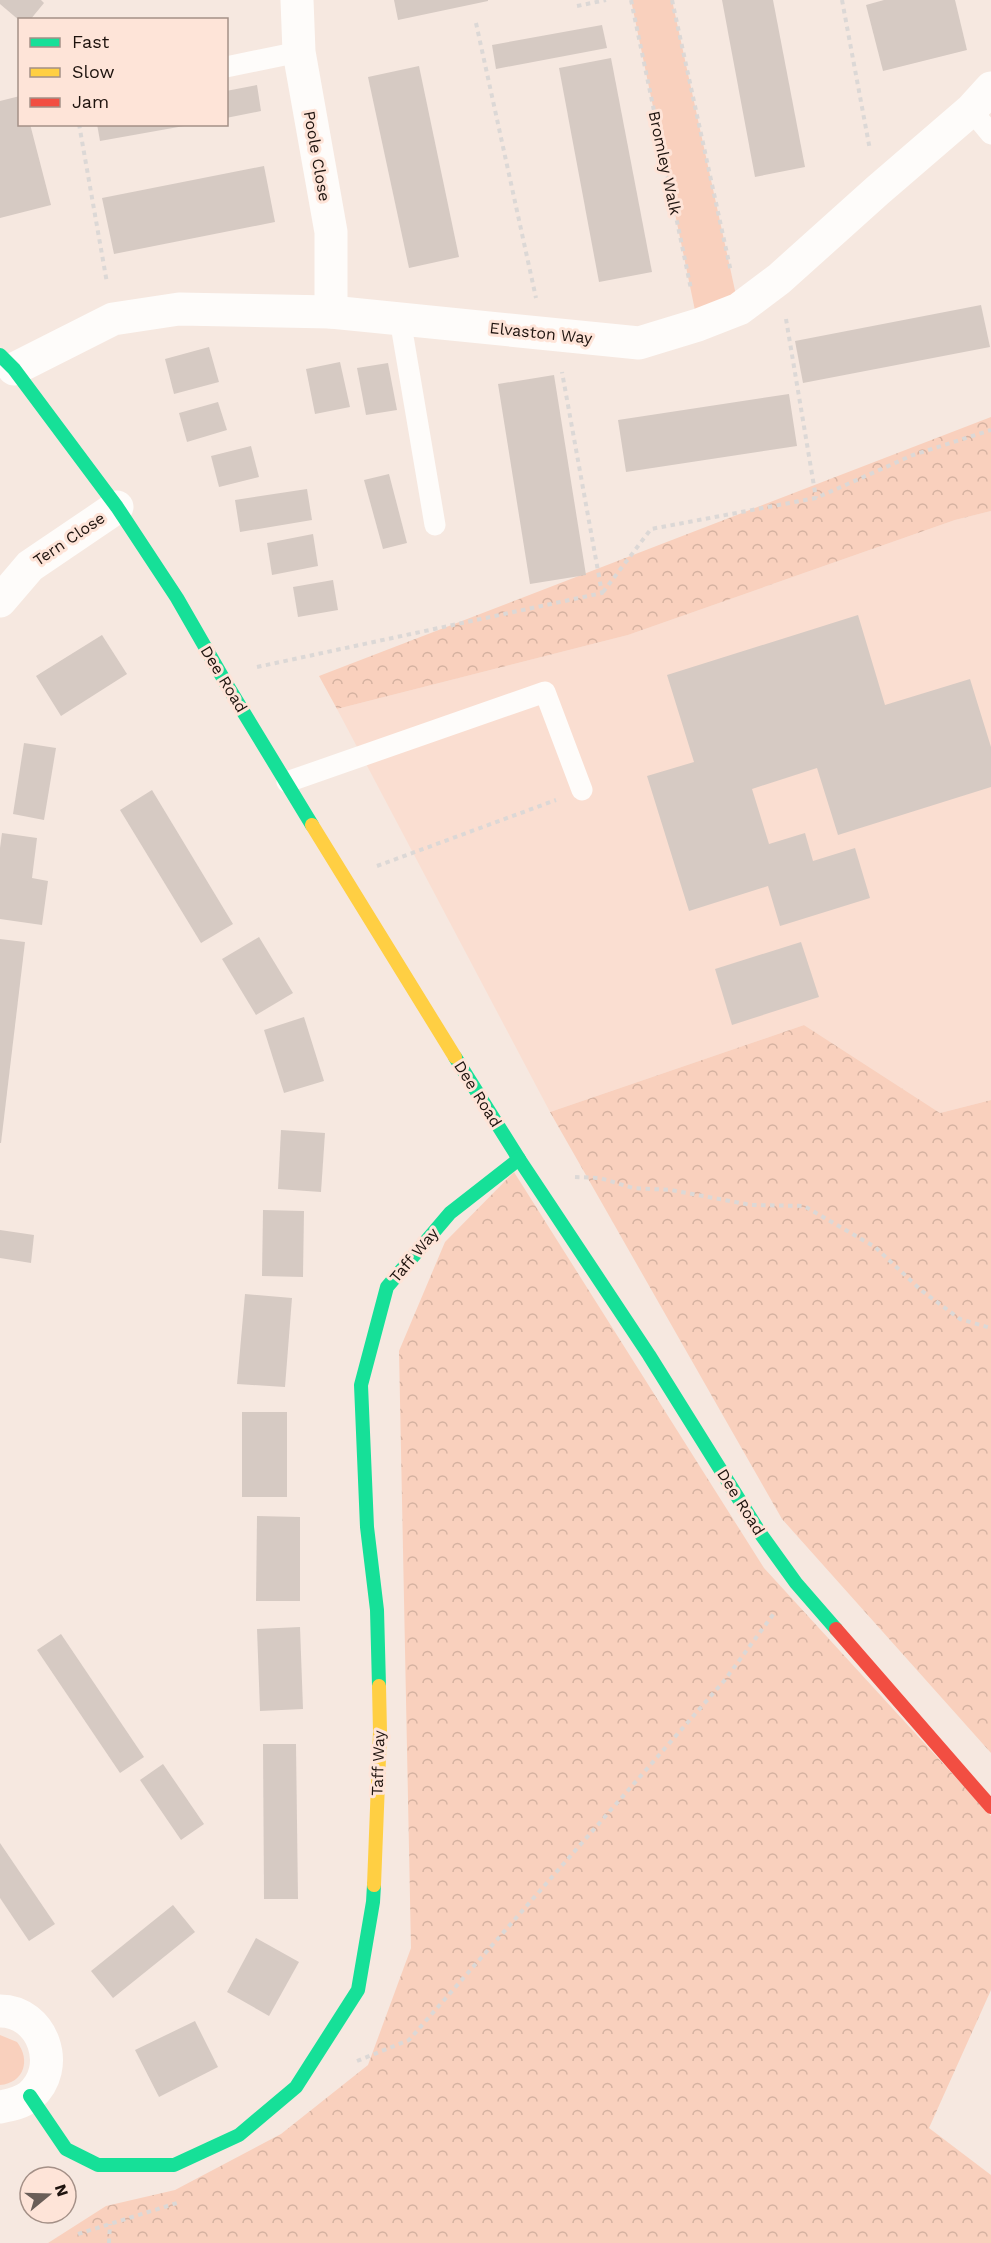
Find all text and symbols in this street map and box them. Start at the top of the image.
legend [18,18,228,126]
text: Fast [72,31,110,52]
text: Slow [72,61,115,82]
text: Jam [72,91,109,112]
street label: Poole Close [300,109,334,203]
street label: Bromley Walk [645,109,685,217]
street label: Elvaston Way [489,318,594,348]
street label: Tern Close [30,508,108,570]
street label: Dee Road [197,642,251,716]
street label: Dee Road [450,1057,506,1131]
street label: Taff Way [386,1223,443,1286]
street label: Dee Road [713,1465,769,1539]
street label: Taff Way [367,1729,389,1796]
north arrow [18,2165,78,2225]
text: N [51,2182,73,2199]

